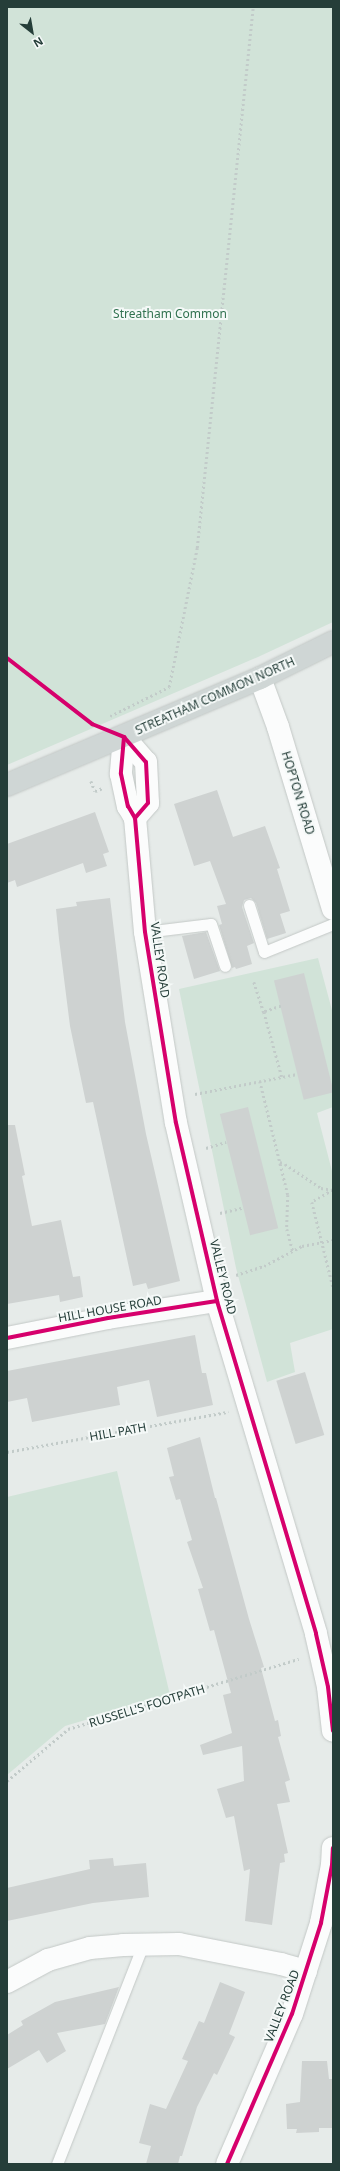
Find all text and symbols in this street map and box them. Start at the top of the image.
north arrow [12,12,52,52]
text: N [31,34,46,51]
park label: Streatham Common [113,307,227,321]
street label: STREATHAM COMMON NORTH [133,654,297,738]
street label: HOPTON ROAD [278,749,318,837]
street label: VALLEY ROAD [148,921,172,999]
street label: VALLEY ROAD [207,1238,239,1316]
street label: HILL HOUSE ROAD [57,1293,163,1325]
street label: HILL PATH [88,1420,148,1444]
street label: RUSSELL'S FOOTPATH [87,1682,207,1730]
street label: VALLEY ROAD [262,1968,302,2044]

